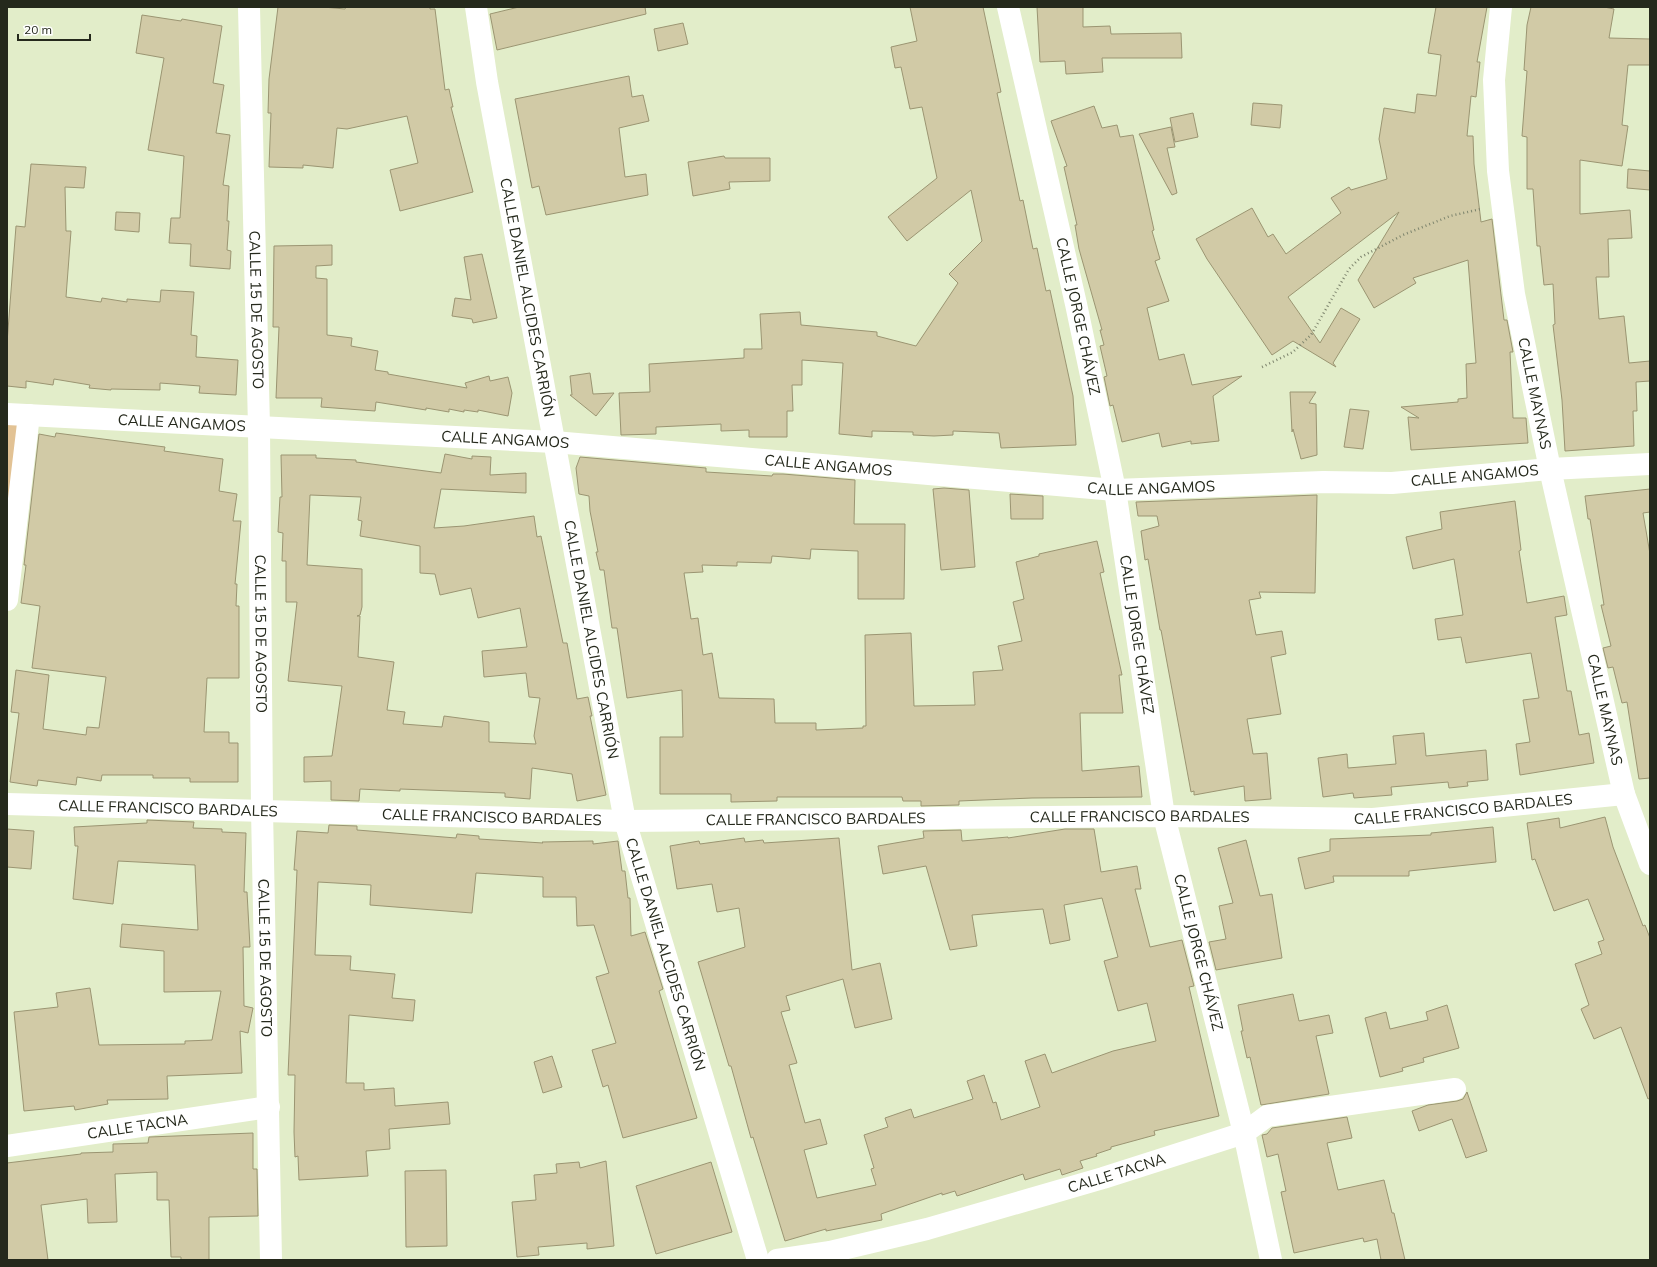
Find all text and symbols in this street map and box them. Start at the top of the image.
scale bar [18,16,90,42]
text: 20 m [24,22,52,37]
street label: CALLE DANIEL ALCIDES CARRIÓN [496,176,559,418]
street label: CALLE 15 DE AGOSTO [245,230,268,389]
street label: CALLE JORGE CHÁVEZ [1052,235,1105,397]
street label: CALLE MAYNAS [1514,336,1556,451]
street label: CALLE ANGAMOS [117,410,246,435]
street label: CALLE ANGAMOS [441,426,570,452]
street label: CALLE ANGAMOS [764,450,893,480]
street label: CALLE ANGAMOS [1410,460,1539,490]
street label: CALLE ANGAMOS [1086,476,1216,499]
street label: CALLE DANIEL ALCIDES CARRIÓN [560,518,623,761]
street label: CALLE 15 DE AGOSTO [251,554,271,713]
street label: CALLE JORGE CHÁVEZ [1116,554,1159,716]
street label: CALLE MAYNAS [1583,652,1627,767]
street label: CALLE FRANCISCO BARDALES [1354,789,1574,828]
street label: CALLE FRANCISCO BARDALES [58,795,278,820]
street label: CALLE FRANCISCO BARDALES [382,804,602,829]
street label: CALLE FRANCISCO BARDALES [1030,806,1250,826]
street label: CALLE FRANCISCO BARDALES [706,808,926,829]
street label: CALLE DANIEL ALCIDES CARRIÓN [622,835,710,1073]
street label: CALLE JORGE CHÁVEZ [1170,872,1228,1033]
street label: CALLE 15 DE AGOSTO [254,878,277,1037]
street label: CALLE TACNA [86,1109,189,1143]
street label: CALLE TACNA [1065,1149,1168,1197]

